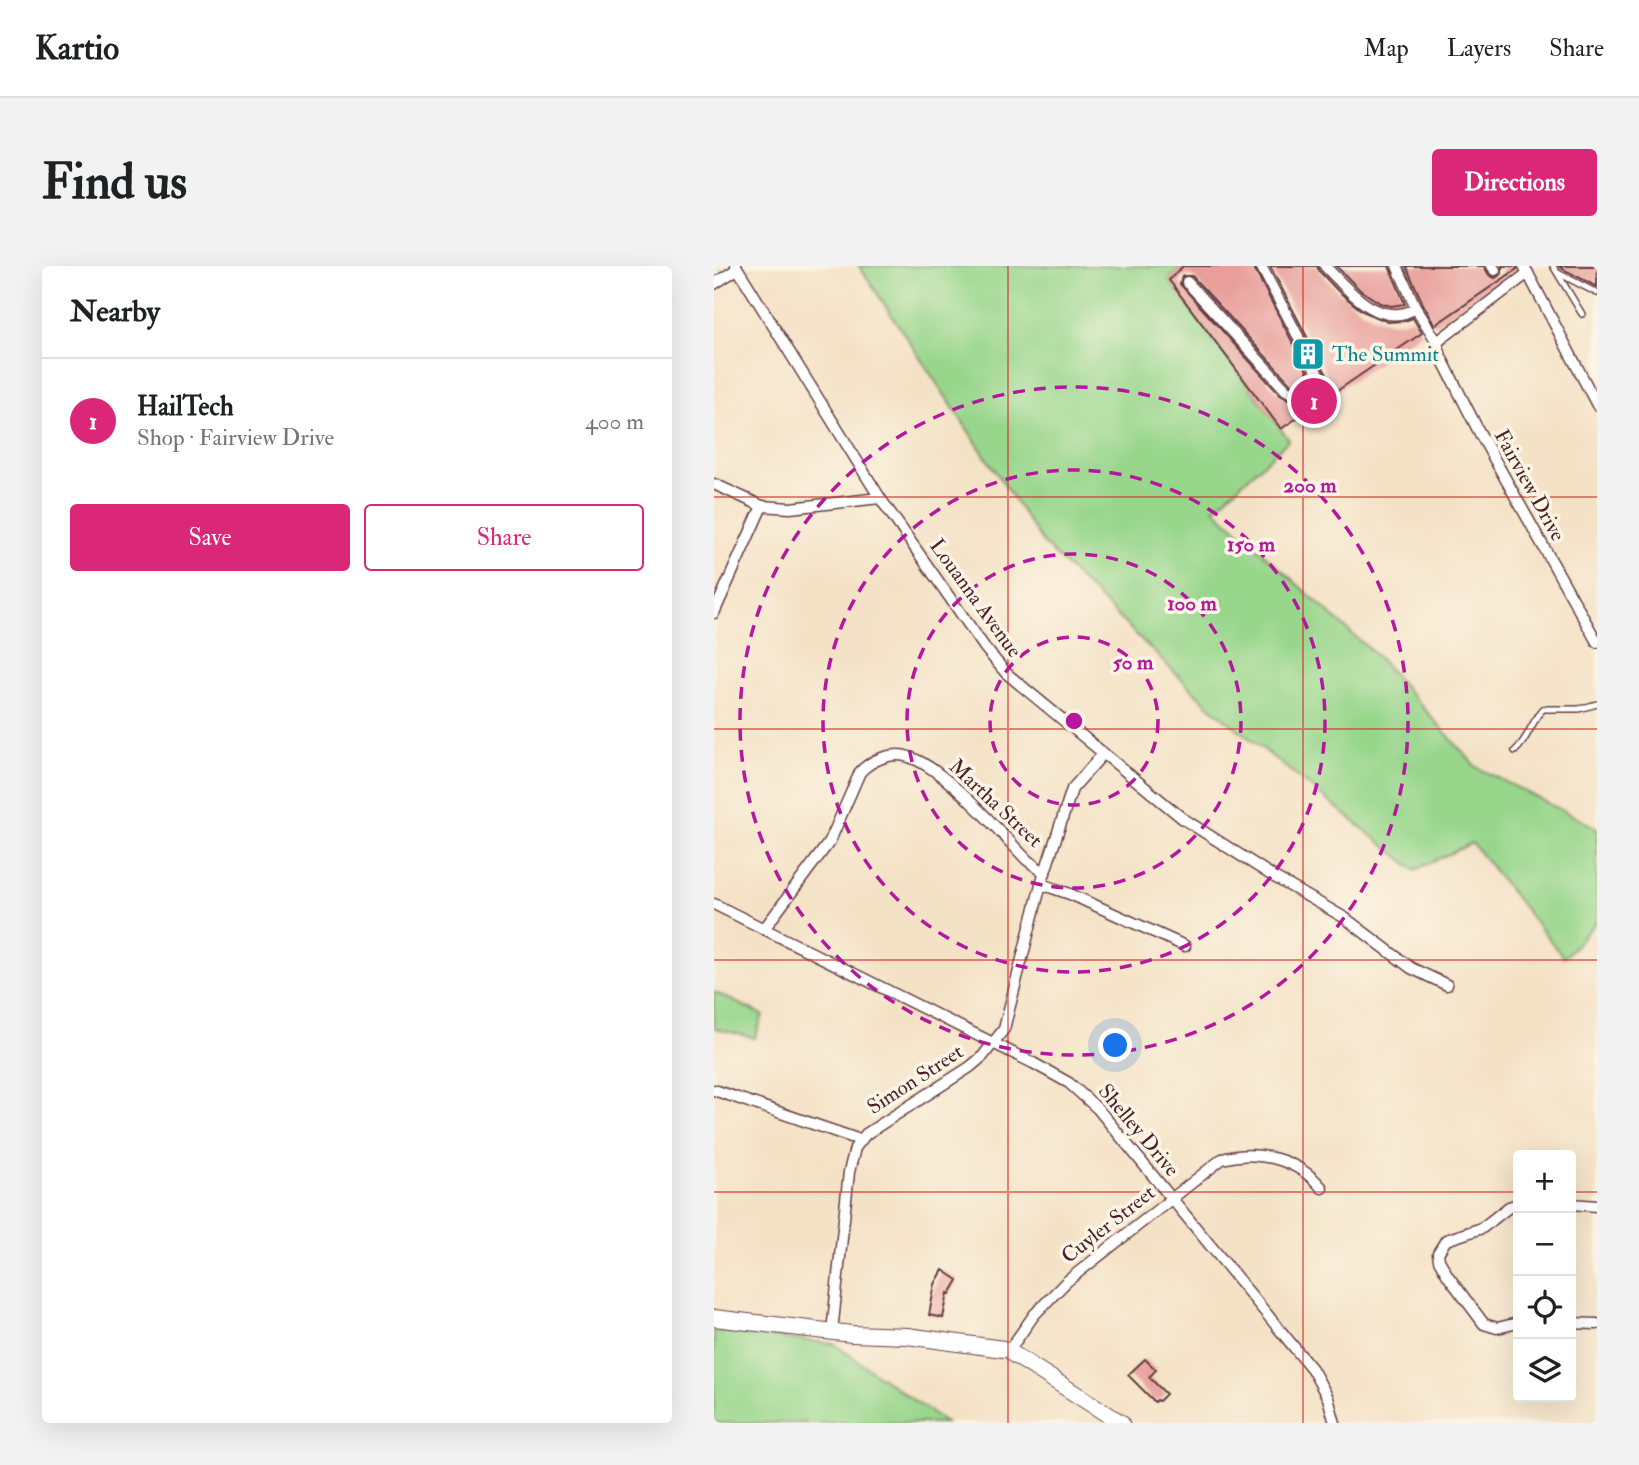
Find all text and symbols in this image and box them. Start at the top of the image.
text: Kartio [35,28,119,69]
text: Map [1364,33,1409,64]
text: Layers [1447,33,1511,64]
text: Share [1549,33,1604,64]
button: Directions [1432,149,1597,216]
text: Find us [42,152,187,213]
text: Nearby [70,293,160,330]
building icon: The Summit [1289,335,1327,373]
place label: The Summit [1332,341,1439,368]
pin: 1 [1291,375,1337,427]
text: HailTech [137,391,234,423]
text: 1 [89,407,97,436]
text: 400 m [585,407,644,436]
text: Shop · Fairview Drive [137,423,334,452]
street label: Fairview Drive [1488,425,1571,546]
text: 200 m [1284,472,1337,499]
button: Save [70,504,350,571]
button: Share [364,504,644,571]
text: 150 m [1227,531,1276,558]
street label: Louanna Avenue [923,534,1028,663]
text: 100 m [1167,590,1218,617]
text: 50 m [1113,649,1154,676]
centre of rings [1062,709,1086,733]
street label: Martha Street [943,753,1048,854]
your location [1098,1028,1132,1062]
street label: Simon Street [862,1038,969,1121]
street label: Shelley Drive [1092,1078,1185,1182]
map controls [1513,1150,1576,1402]
button: + [1513,1150,1576,1213]
street label: Cuyler Street [1056,1179,1161,1270]
button: − [1513,1213,1576,1276]
button: locate [1513,1276,1576,1339]
button: layers [1513,1339,1576,1402]

